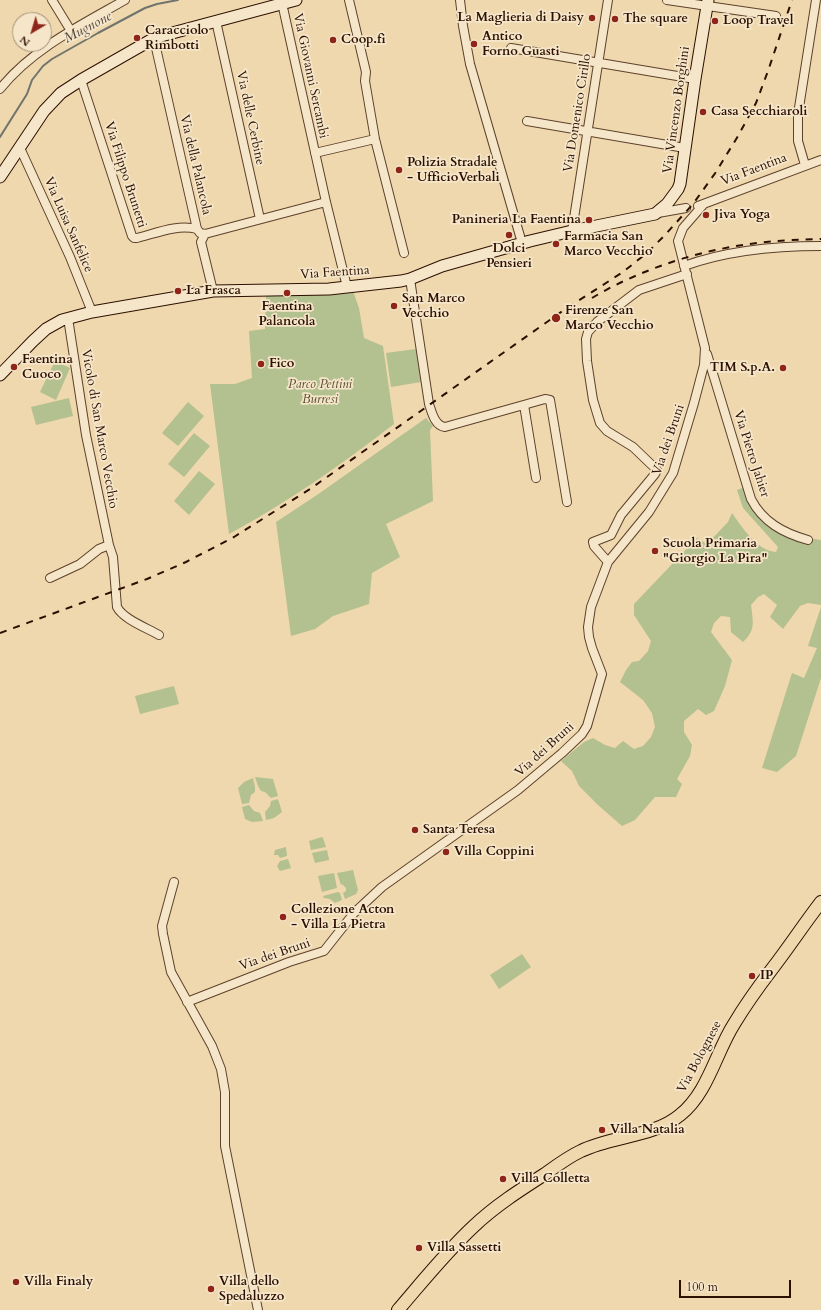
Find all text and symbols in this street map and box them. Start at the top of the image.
water label: Mugnone [61,8,115,48]
place label: La Maglieria di Daisy [457,10,584,26]
place label: The square [623,11,688,27]
north arrow [12,12,52,52]
street label: Via Giovanni Sercambi [289,12,331,140]
marker: La Maglieria di Daisy [587,13,597,23]
place label: Loop Travel [723,13,793,29]
marker: The square [610,14,620,24]
marker: Loop Travel [710,16,720,26]
place label: Caracciolo Rimbotti [145,23,208,54]
place label: Antico Forno Guasti [482,29,560,60]
text: N [17,32,33,50]
place label: Coop.fi [341,32,386,48]
marker: Caracciolo Rimbotti [132,33,142,43]
marker: Coop.fi [328,35,338,45]
marker: Antico Forno Guasti [469,39,479,49]
street label: Via Vincenzo Borghini [660,45,694,175]
street label: Via Domenico Cirillo [561,53,595,173]
street label: Via delle Cerbine [232,70,268,166]
place label: Casa Secchiaroli [711,104,807,120]
marker: Casa Secchiaroli [698,107,708,117]
street label: Via della Palancola [176,113,214,217]
street label: Via Filippo Brunetti [100,120,150,230]
street label: Via Faentina [719,150,789,190]
place label: Polizia Stradale - UfficioVerbali [407,155,500,186]
marker: Polizia Stradale - UfficioVerbali [394,165,404,175]
street label: Via Luisa Sanfelice [40,175,96,275]
place label: Jiva Yoga [714,207,770,223]
marker: Jiva Yoga [701,210,711,220]
place label: Panineria La Faentina [452,212,581,228]
marker: Panineria La Faentina [584,215,594,225]
place label: Farmacia San Marco Vecchio [564,229,653,260]
marker: Dolci Pensieri [504,230,514,240]
marker: Farmacia San Marco Vecchio [551,239,561,249]
place label: Dolci Pensieri [486,241,532,272]
street label: Via Faentina [300,263,370,283]
place label: La Frasca [186,283,241,299]
marker: La Frasca [173,286,183,296]
marker: Faentina Palancola [282,288,292,298]
place label: San Marco Vecchio [402,291,465,322]
place label: Faentina Palancola [259,299,315,330]
marker: San Marco Vecchio [389,301,399,311]
place label: Firenze San Marco Vecchio [565,303,654,334]
marker: Firenze San Marco Vecchio [550,312,562,324]
street label: Vicolo di San Marco Vecchio [77,348,121,510]
place label: Faentina Cuoco [22,352,73,383]
place label: Fico [269,356,294,372]
marker: Fico [256,359,266,369]
place label: TIM S.p.A. [710,360,775,376]
marker: Faentina Cuoco [9,362,19,372]
marker: TIM S.p.A. [778,363,788,373]
park label: Parco Pettini Burresi [288,377,352,408]
street label: Via dei Bruni [650,402,688,478]
street label: Via Pietro Jahier [730,409,772,499]
place label: Scuola Primaria "Giorgio La Pira" [663,536,767,567]
marker: Scuola Primaria "Giorgio La Pira" [650,546,660,556]
street label: Via dei Bruni [512,719,578,781]
place label: Santa Teresa [423,822,495,838]
marker: Santa Teresa [410,825,420,835]
place label: Villa Coppini [454,844,534,860]
marker: Villa Coppini [441,847,451,857]
place label: Collezione Acton - Villa La Pietra [291,902,394,933]
marker: Collezione Acton - Villa La Pietra [278,912,288,922]
street label: Via dei Bruni [237,936,313,974]
place label: IP [760,968,773,984]
marker: IP [747,971,757,981]
street label: Via Bolognese [674,1018,726,1096]
place label: Villa Natalia [610,1122,685,1138]
marker: Villa Natalia [597,1125,607,1135]
place label: Villa Colletta [511,1171,590,1187]
marker: Villa Colletta [498,1174,508,1184]
place label: Villa Sassetti [427,1240,501,1256]
marker: Villa Sassetti [414,1243,424,1253]
scale bar [681,1272,793,1298]
place label: Villa Finaly [24,1274,93,1290]
place label: Villa dello Spedaluzzo [219,1274,284,1305]
marker: Villa Finaly [11,1277,21,1287]
text: 100 m [686,1279,718,1295]
marker: Villa dello Spedaluzzo [206,1284,216,1294]

